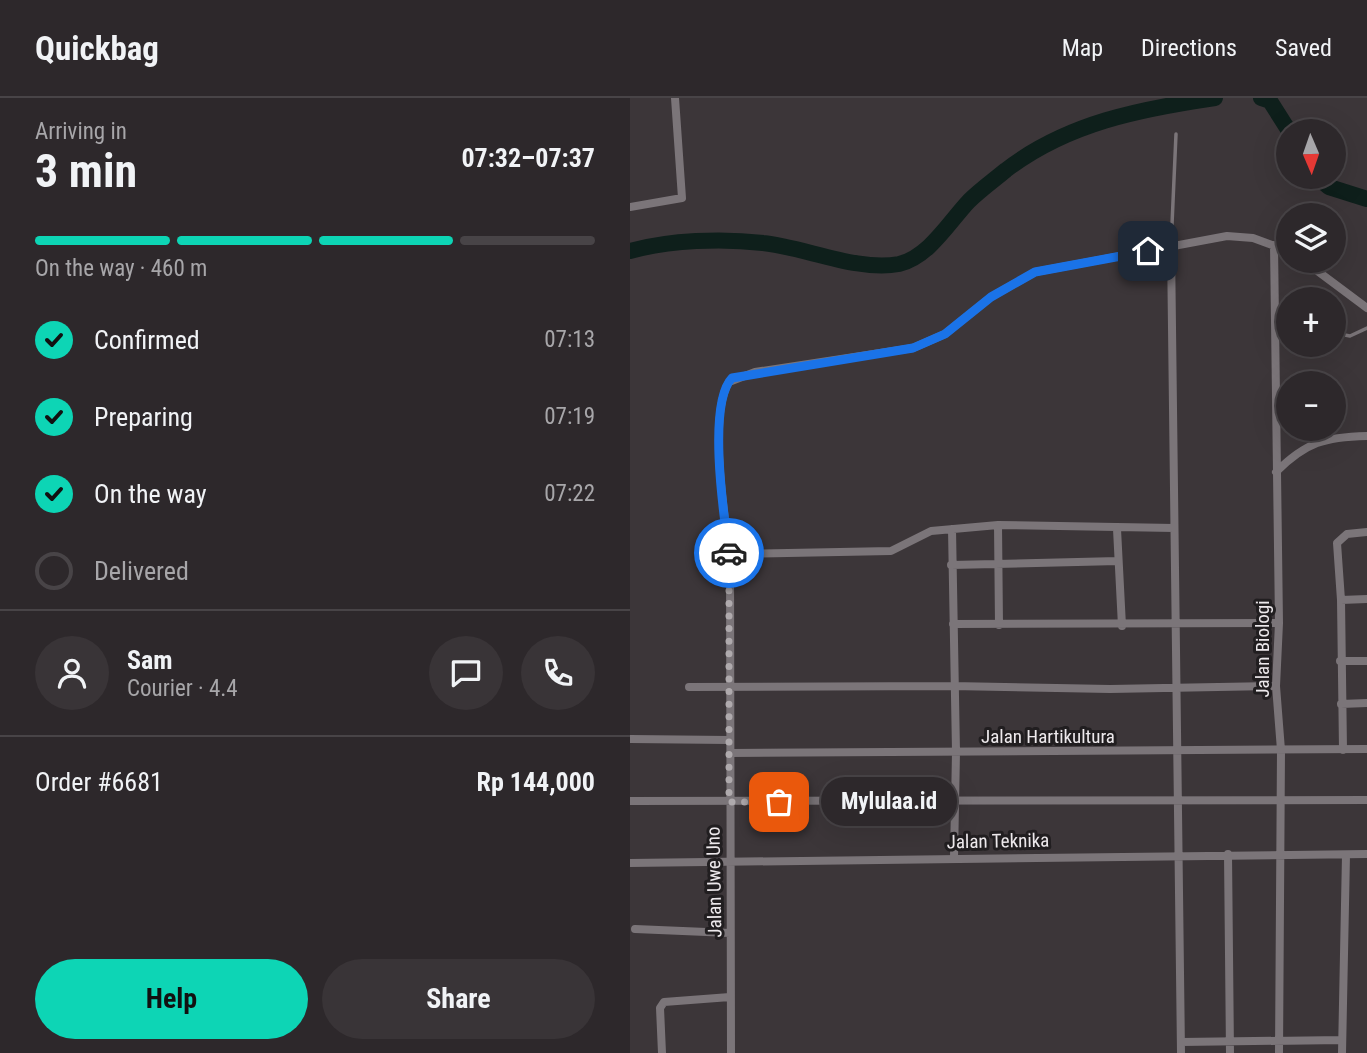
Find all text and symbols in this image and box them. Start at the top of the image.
text: Quickbag [35,29,159,68]
text: Map [1062,34,1103,62]
text: Directions [1141,34,1237,62]
text: Saved [1275,34,1332,62]
text: Arriving in [35,118,127,145]
north arrow [1276,119,1346,189]
map controls [1276,119,1346,441]
text: 07:32–07:37 [461,143,595,173]
text: 3 min [35,144,137,198]
button: layers [1276,203,1346,273]
pin [1118,221,1178,281]
icon: home [1129,232,1167,270]
text: On the way · 460 m [35,255,207,282]
button: + [1276,287,1346,357]
icon: check [35,321,73,359]
text: Confirmed [94,325,200,355]
text: 07:13 [544,326,595,353]
button: − [1276,371,1346,441]
icon: check [35,398,73,436]
text: Preparing [94,402,193,432]
text: 07:19 [544,403,595,430]
icon: check [35,475,73,513]
text: On the way [94,479,207,509]
text: 07:22 [544,480,595,507]
courier [694,518,764,588]
icon: car [710,534,748,572]
text: Delivered [94,556,189,586]
street label: Jalan Biologi [1251,600,1274,698]
button: person [35,636,109,710]
button: chat [429,636,503,710]
button: phone [521,636,595,710]
text: Sam [127,645,173,675]
text: Courier · 4.4 [127,675,238,702]
street label: Jalan Hartikultura [981,725,1115,748]
text: Order #6681 [35,767,163,797]
text: Rp 144,000 [477,767,595,797]
pin [749,772,809,832]
callout: Mylulaa.id [821,778,958,826]
icon: bag [760,783,798,821]
text: Mylulaa.id [841,788,937,815]
street label: Jalan Uwe Uno [702,826,726,938]
street label: Jalan Teknika [947,829,1049,853]
button: Help [35,959,308,1039]
button: Share [322,959,595,1039]

